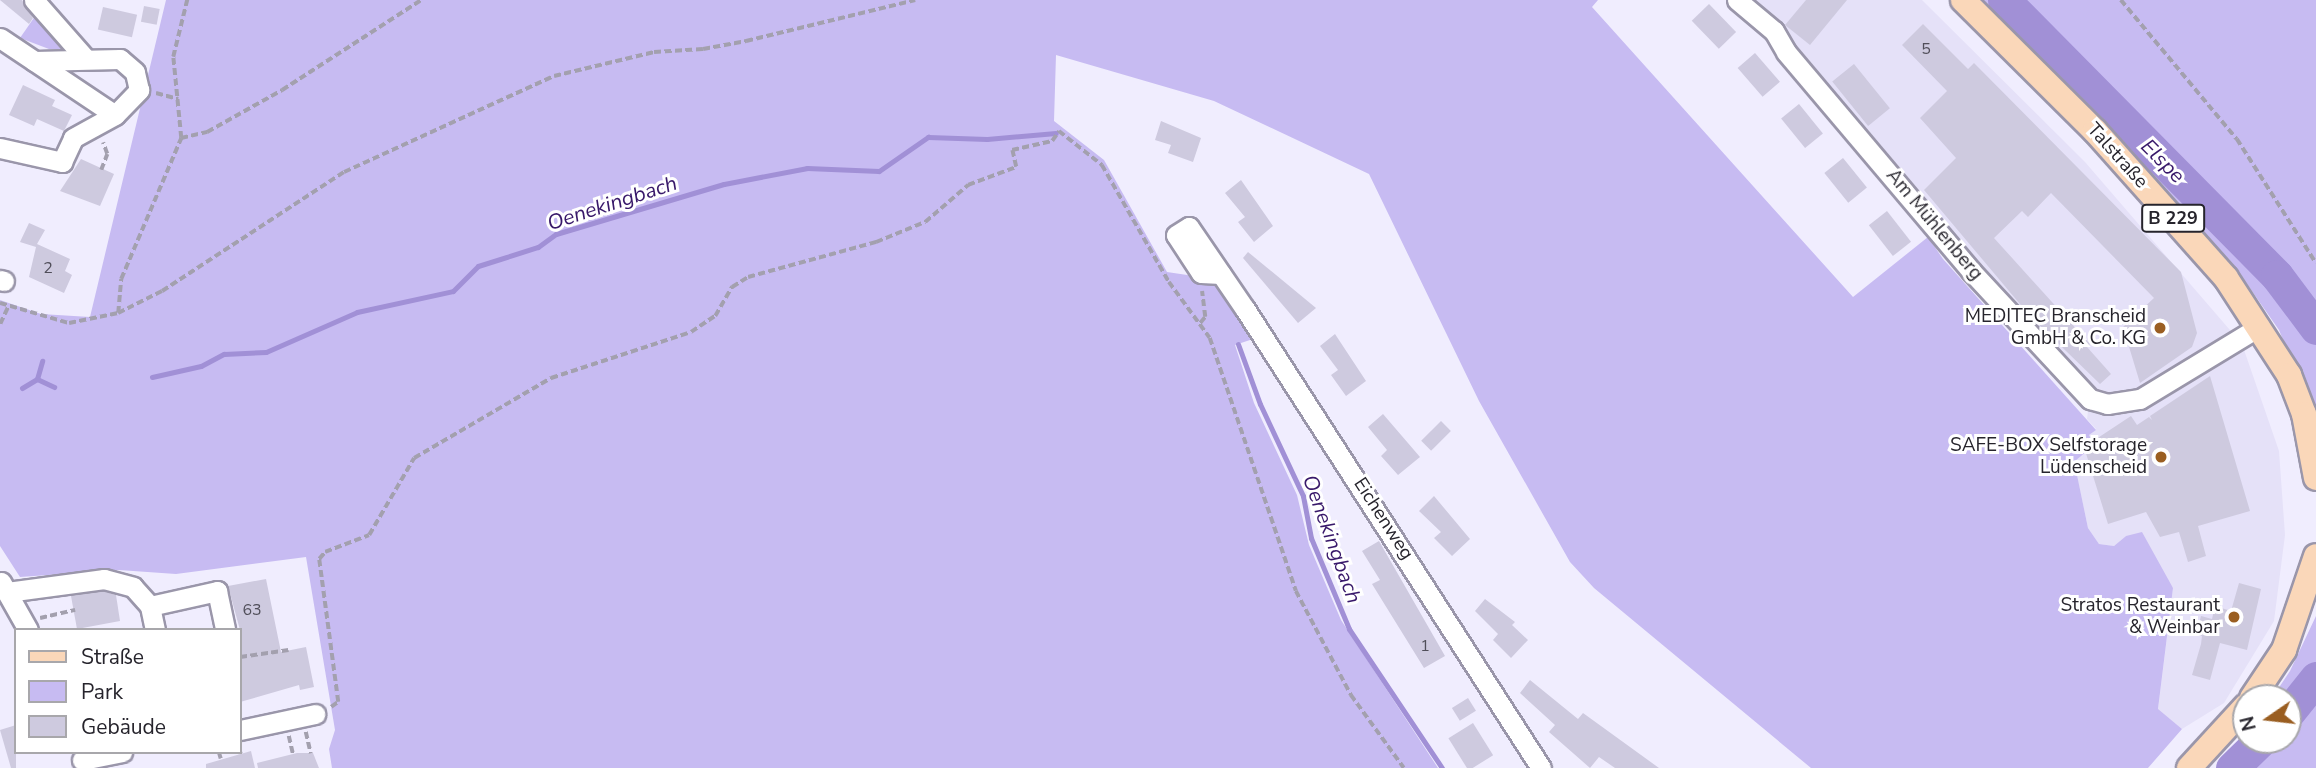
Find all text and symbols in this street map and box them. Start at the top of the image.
house number: 5 [1921,39,1931,59]
street label: Talstraße [2082,119,2152,193]
water label: Elspe [2136,134,2190,188]
street label: Am Mühlenberg [1881,165,1987,285]
water label: Oenekingbach [544,170,680,236]
road number: B 229 [2140,204,2206,232]
house number: 2 [43,258,53,278]
place label: MEDITEC Branscheid GmbH & Co. KG [1965,306,2146,350]
marker: MEDITEC Branscheid GmbH & Co. KG [2152,320,2168,336]
place label: SAFE-BOX Selfstorage Lüdenscheid [1950,435,2147,479]
marker: SAFE-BOX Selfstorage Lüdenscheid [2153,449,2169,465]
water label: Oenekingbach [1297,471,1367,607]
street label: Eichenweg [1348,474,1418,564]
place label: Stratos Restaurant & Weinbar [2061,595,2220,639]
house number: 63 [242,600,262,620]
marker: Stratos Restaurant & Weinbar [2226,609,2242,625]
legend [14,628,242,754]
house number: 1 [1420,636,1430,656]
text: Straße [81,643,144,671]
text: Park [81,678,123,706]
north arrow [2232,684,2302,754]
text: Gebäude [81,713,166,741]
text: N [2234,714,2263,734]

